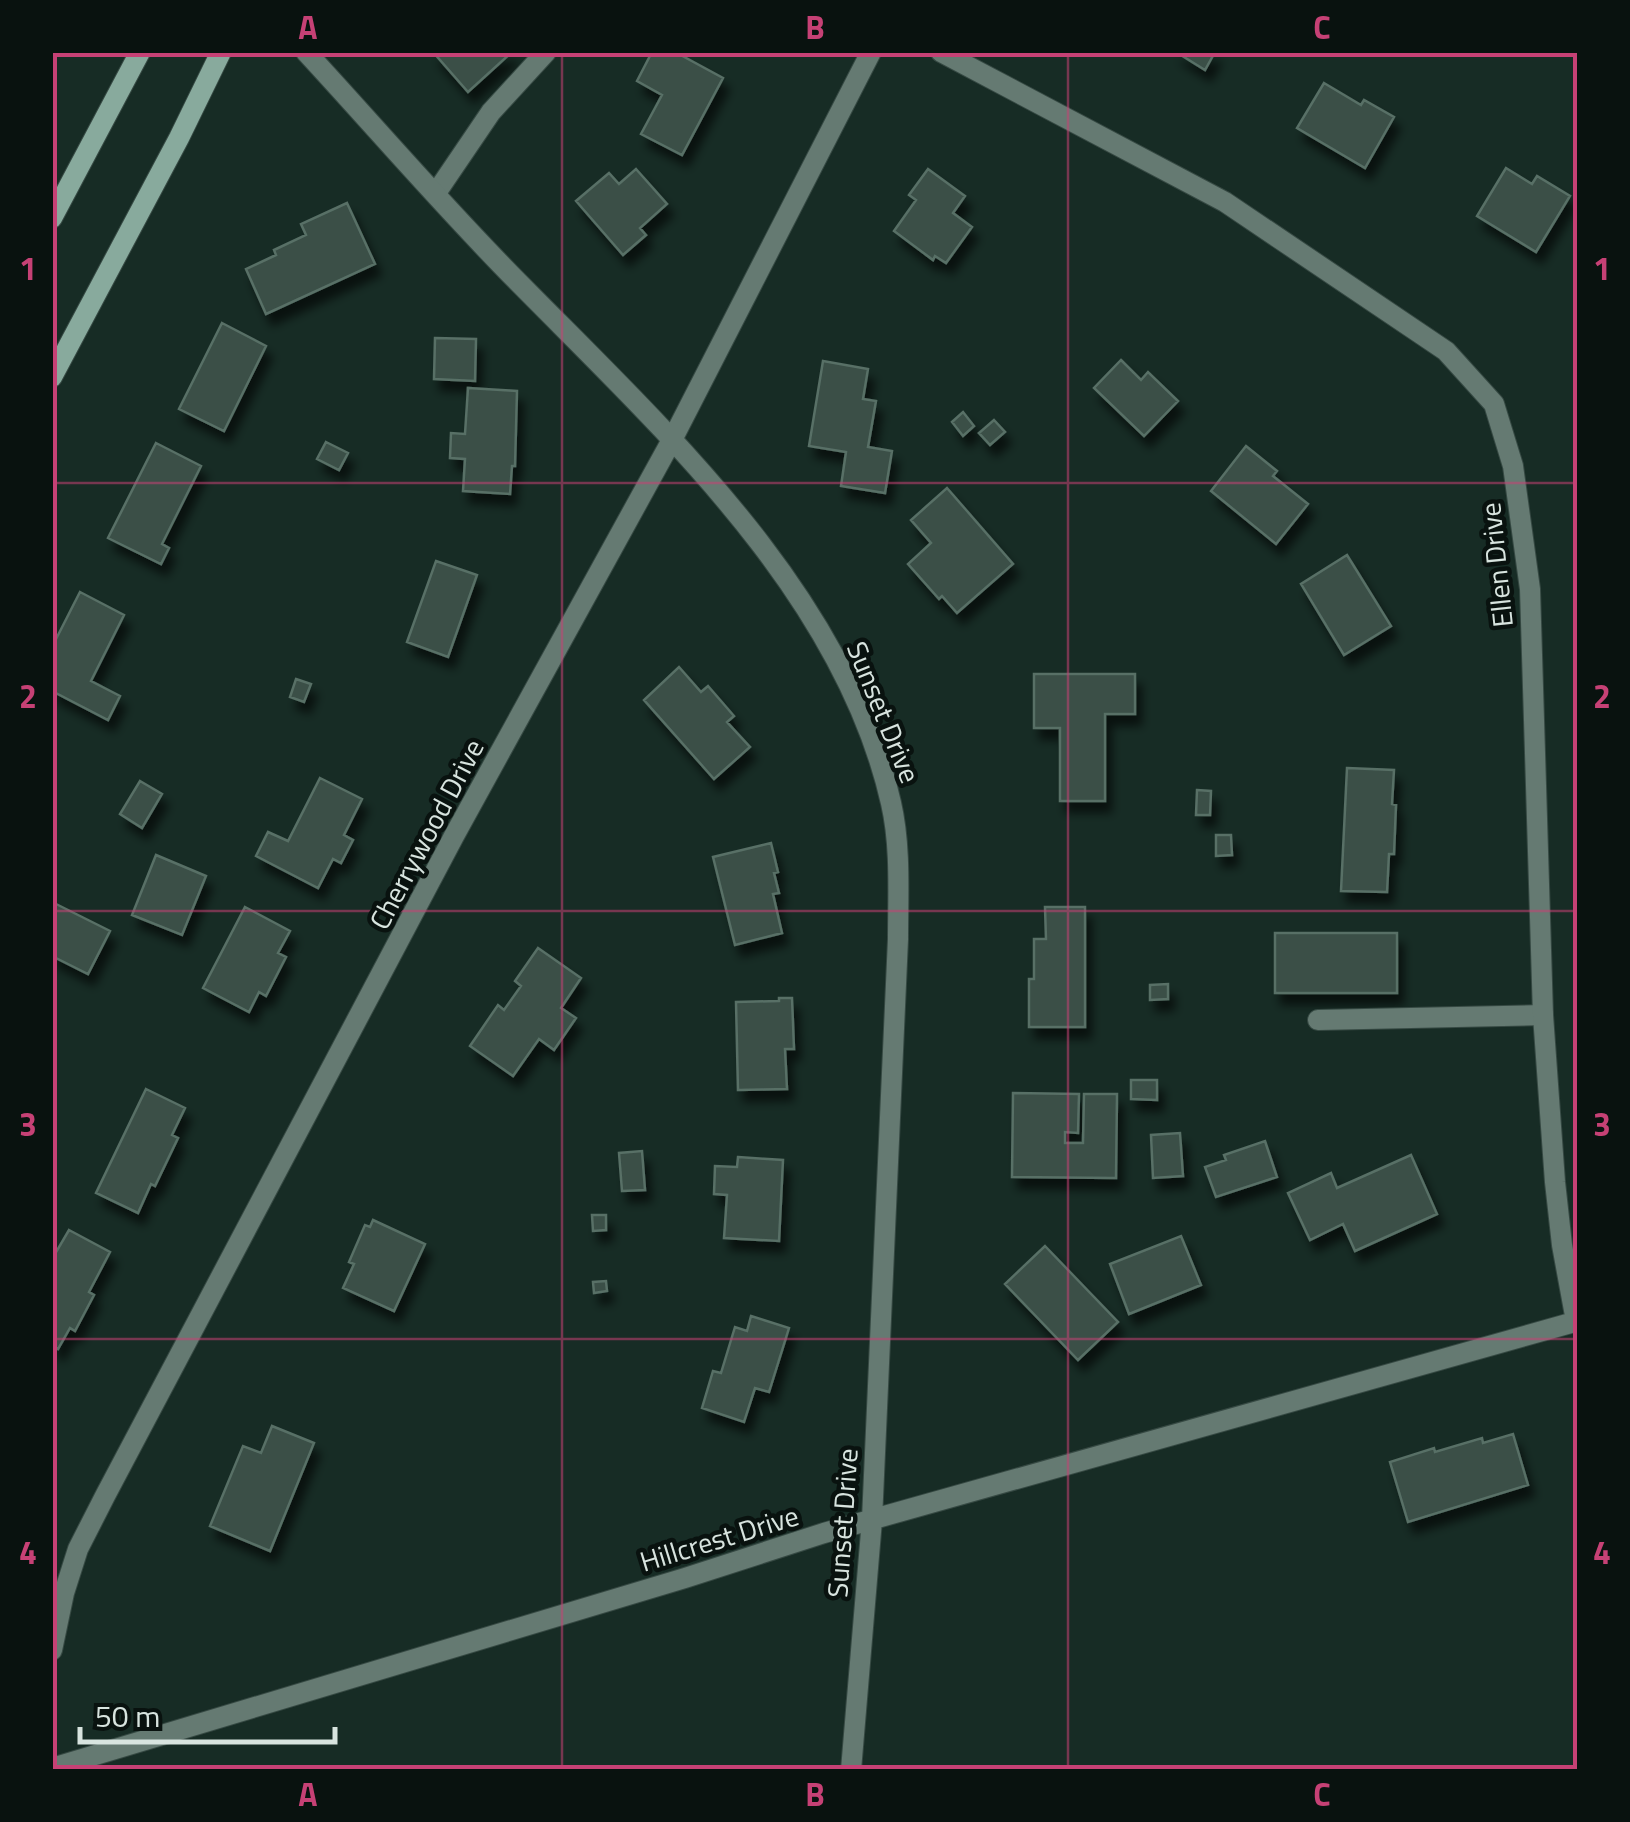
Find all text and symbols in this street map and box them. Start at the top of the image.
text: A [298,3,318,51]
text: B [805,3,825,51]
text: C [1313,3,1331,51]
text: 1 [19,244,37,292]
text: 1 [1593,244,1611,292]
street label: Ellen Drive [1468,501,1524,629]
street label: Sunset Drive [836,635,932,789]
text: 2 [19,672,37,720]
text: 2 [1593,672,1611,720]
street label: Cherrywood Drive [358,731,494,937]
text: 3 [19,1100,37,1148]
text: 3 [1593,1100,1611,1148]
street label: Sunset Drive [815,1447,869,1599]
street label: Hillcrest Drive [634,1493,804,1583]
text: 4 [19,1528,37,1576]
text: 4 [1593,1528,1611,1576]
scale bar [80,1682,335,1744]
text: 50 m [95,1693,160,1739]
text: A [298,1770,318,1818]
text: B [805,1770,825,1818]
text: C [1313,1770,1331,1818]

